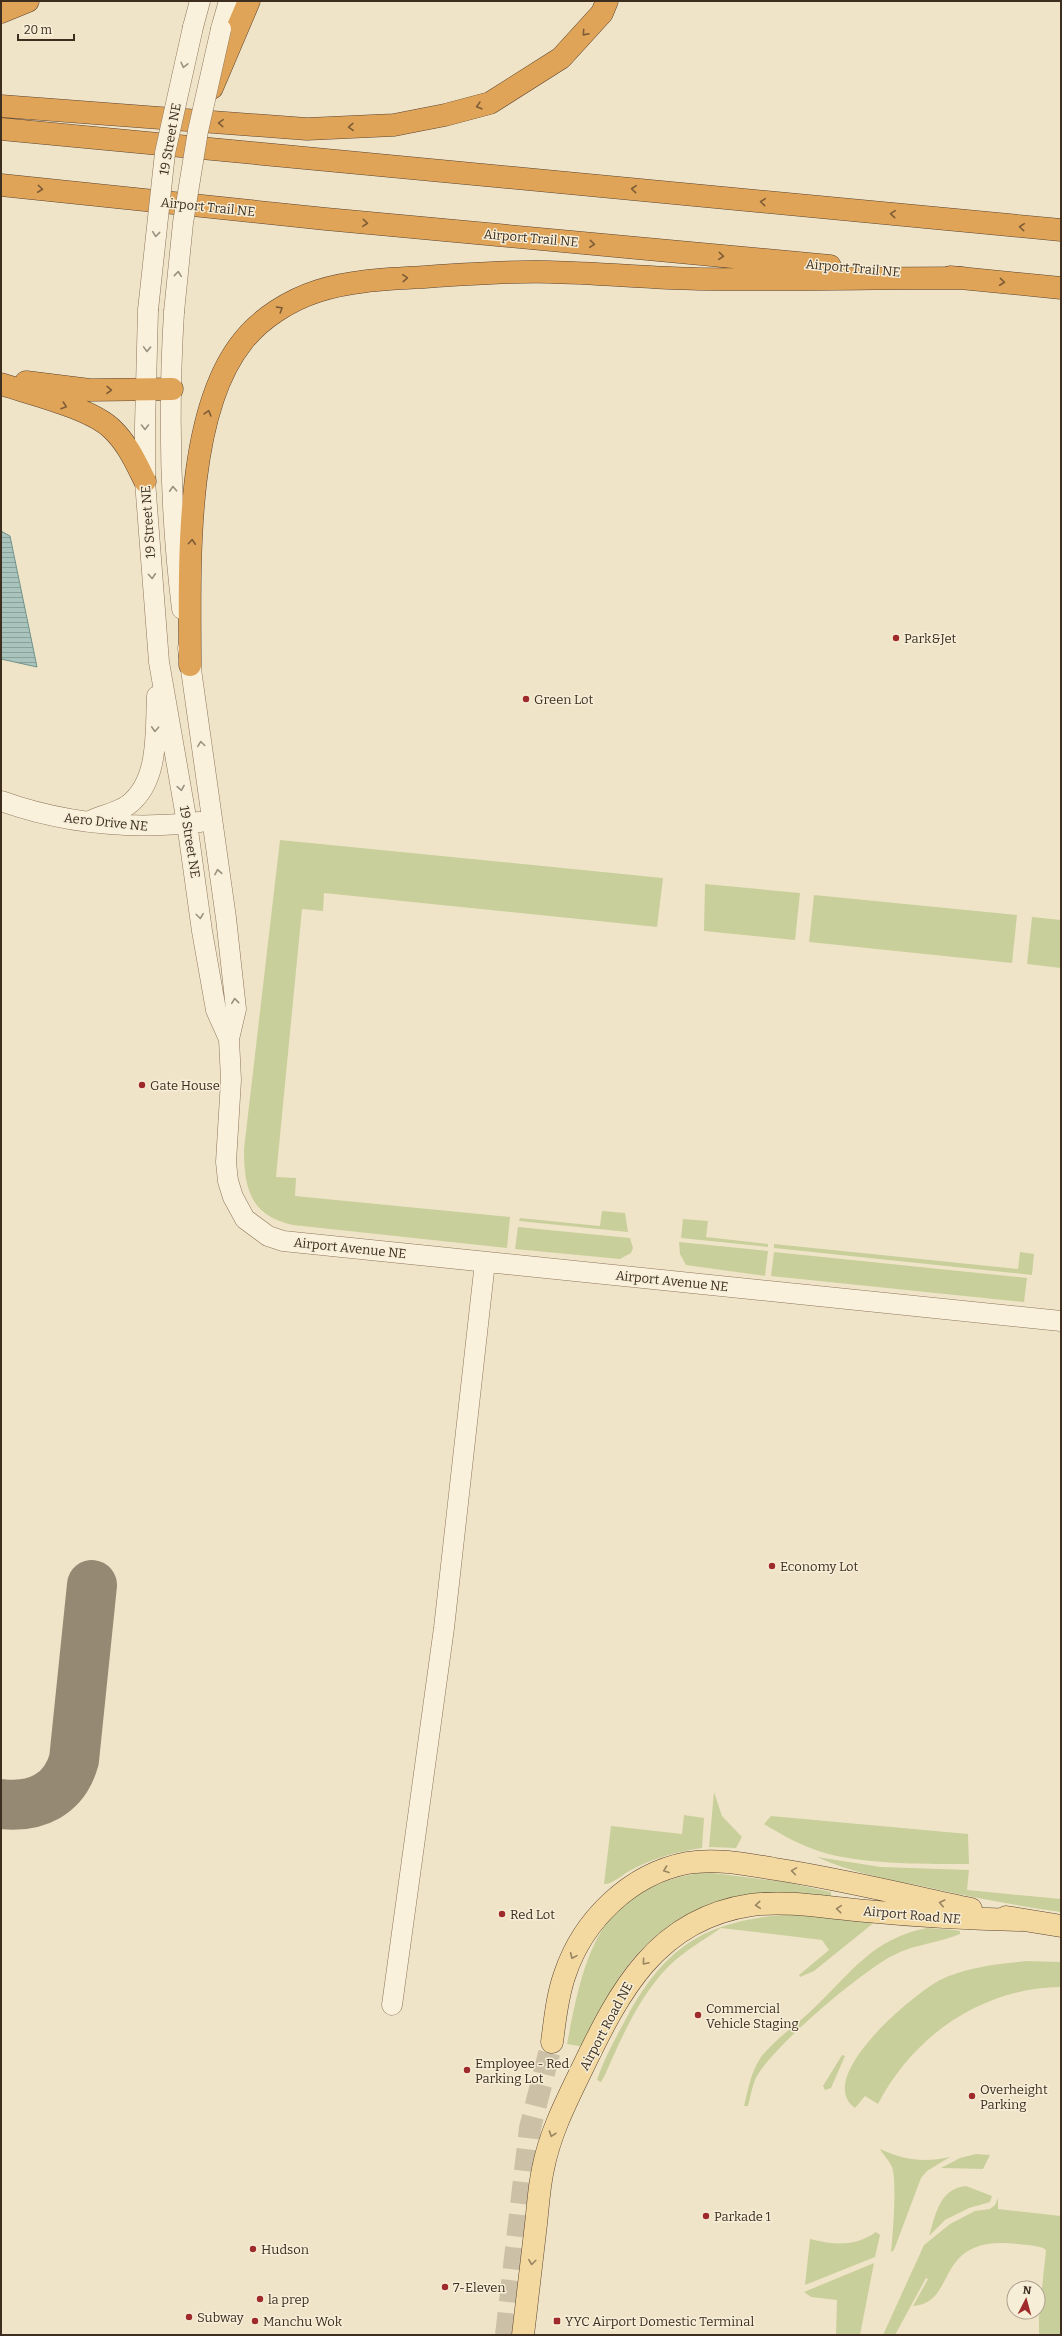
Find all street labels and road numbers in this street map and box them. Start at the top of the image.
street label: 19 Street NE [156,102,184,176]
street label: Airport Trail NE [160,195,256,219]
street label: Airport Trail NE [483,226,579,250]
street label: Airport Trail NE [805,256,901,280]
street label: 19 Street NE [138,485,158,559]
street label: 19 Street NE [177,805,203,879]
street label: Aero Drive NE [63,810,149,834]
street label: Airport Avenue NE [293,1235,407,1261]
street label: Airport Avenue NE [615,1268,729,1294]
street label: Airport Road NE [862,1903,962,1927]
street label: Airport Road NE [576,1979,636,2073]

